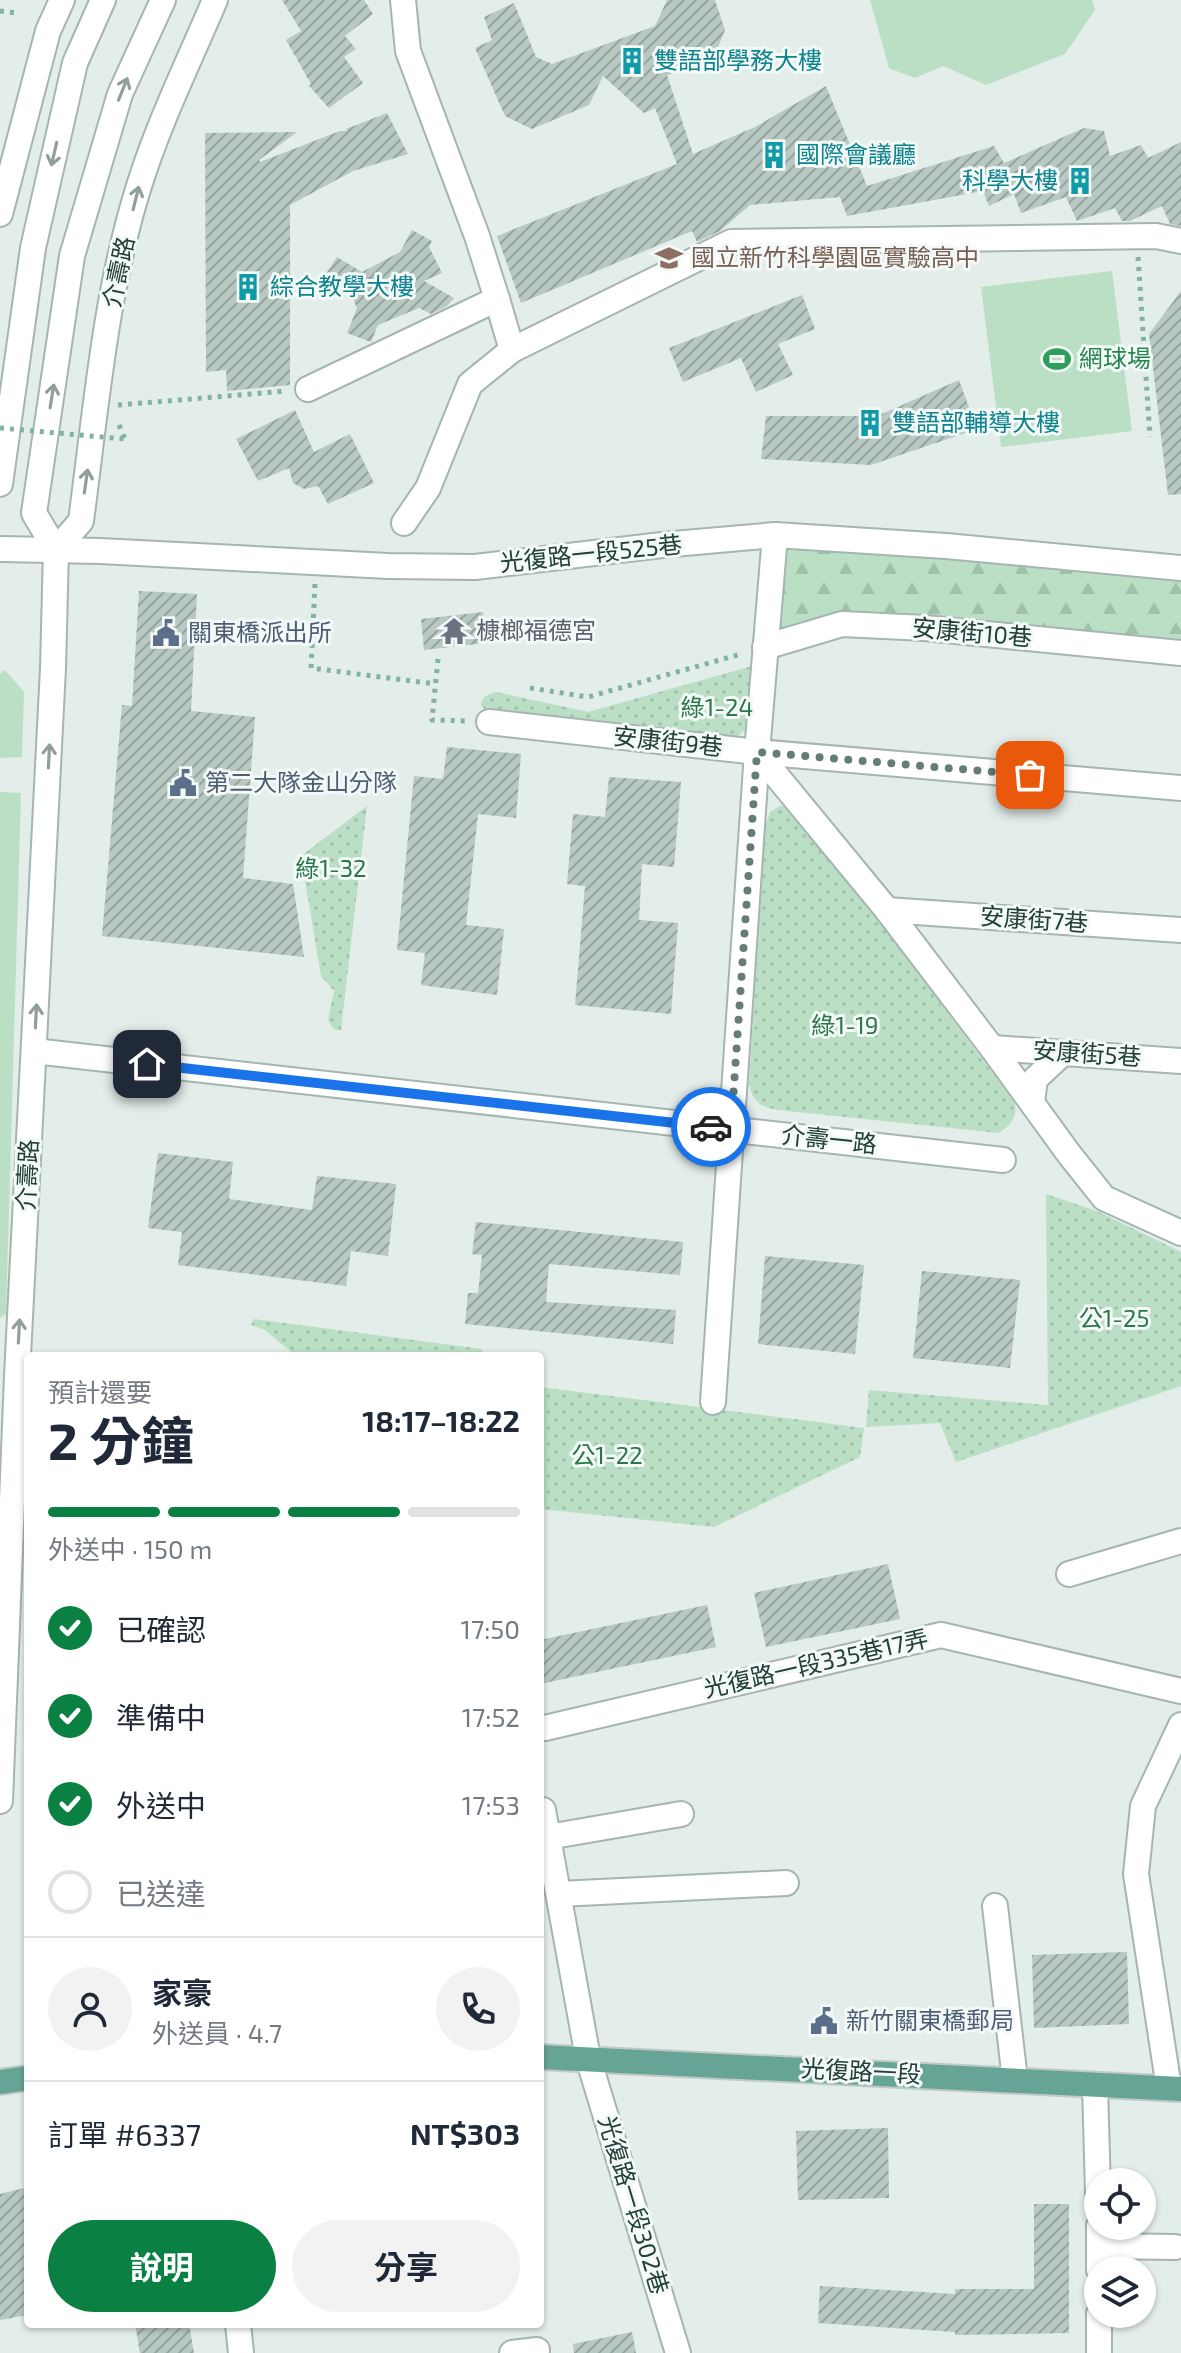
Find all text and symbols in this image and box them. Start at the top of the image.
place label: 雙語部學務大樓 [654,45,822,74]
building icon: 雙語部學務大樓 [617,46,647,76]
one-way arrow [117,77,131,102]
place label: 國際會議廳 [796,139,916,168]
one-way arrow [46,140,61,166]
building icon: 國際會議廳 [759,140,789,170]
place label: 科學大樓 [962,165,1058,194]
building icon: 科學大樓 [1065,166,1095,196]
one-way arrow [130,185,145,211]
street label: 介壽路 [96,233,139,310]
place label: 國立新竹科學園區實驗高中 [691,242,979,271]
school or university icon: 國立新竹科學園區實驗高中 [654,243,684,273]
place label: 綜合教學大樓 [270,271,414,300]
building icon: 綜合教學大樓 [233,272,263,302]
place label: 網球場 [1079,343,1151,372]
sports icon: 網球場 [1042,344,1072,374]
one-way arrow [45,384,60,409]
place label: 雙語部輔導大樓 [892,407,1060,436]
building icon: 雙語部輔導大樓 [855,408,885,438]
one-way arrow [79,469,94,494]
street label: 光復路一段525巷 [498,529,683,577]
street label: 安康街10巷 [911,612,1033,651]
place label: 槺榔福德宮 [476,615,596,644]
temple icon: 槺榔福德宮 [439,616,469,646]
place label: 關東橋派出所 [188,617,332,646]
public building icon: 關東橋派出所 [151,618,181,648]
park label: 綠1-24 [681,692,753,721]
street label: 安康街9巷 [612,720,724,761]
pin [996,741,1064,809]
one-way arrow [42,743,57,770]
icon: bag [1008,753,1052,797]
place label: 第二大隊金山分隊 [205,767,397,796]
public building icon: 第二大隊金山分隊 [168,768,198,798]
park label: 綠1-32 [295,853,367,882]
street label: 安康街7巷 [979,900,1089,937]
one-way arrow [29,1003,44,1029]
park label: 綠1-19 [812,1010,878,1039]
pin [113,1030,181,1098]
street label: 安康街5巷 [1032,1034,1142,1071]
icon: home [125,1042,169,1086]
courier [671,1087,751,1167]
icon: car [689,1105,733,1149]
street label: 介壽一路 [780,1119,878,1158]
street label: 介壽路 [10,1138,43,1212]
park label: 公1-25 [1079,1303,1149,1332]
one-way arrow [12,1318,27,1345]
text: 預計還要 [48,1376,152,1407]
text: 18:17–18:22 [362,1402,520,1438]
text: 2 分鐘 [48,1408,193,1470]
park label: 公1-22 [571,1440,643,1469]
text: 外送中 · 150 m [48,1533,212,1564]
icon: check [48,1606,92,1650]
text: 已確認 [116,1611,206,1647]
text: 17:50 [461,1613,520,1644]
street label: 光復路一段335巷17弄 [701,1623,931,1702]
icon: check [48,1694,92,1738]
text: 準備中 [116,1699,206,1735]
text: 17:52 [462,1701,520,1732]
icon: check [48,1782,92,1826]
text: 外送中 [116,1787,206,1823]
text: 17:53 [462,1789,520,1820]
text: 已送達 [116,1875,206,1911]
button: person [48,1967,132,2051]
button: phone [436,1967,520,2051]
text: 家豪 [152,1974,212,2010]
place label: 新竹關東橋郵局 [846,2005,1014,2034]
public building icon: 新竹關東橋郵局 [809,2006,839,2036]
text: 外送員 · 4.7 [152,2017,282,2048]
street label: 光復路一段 [800,2053,922,2088]
street label: 光復路一段302巷 [593,2112,675,2297]
text: NT$303 [410,2115,520,2151]
text: 訂單 #6337 [48,2116,201,2152]
map controls [1084,2168,1156,2328]
button: locate [1084,2168,1156,2240]
button: 說明 [48,2220,276,2312]
button: 分享 [292,2220,520,2312]
button: layers [1084,2256,1156,2328]

